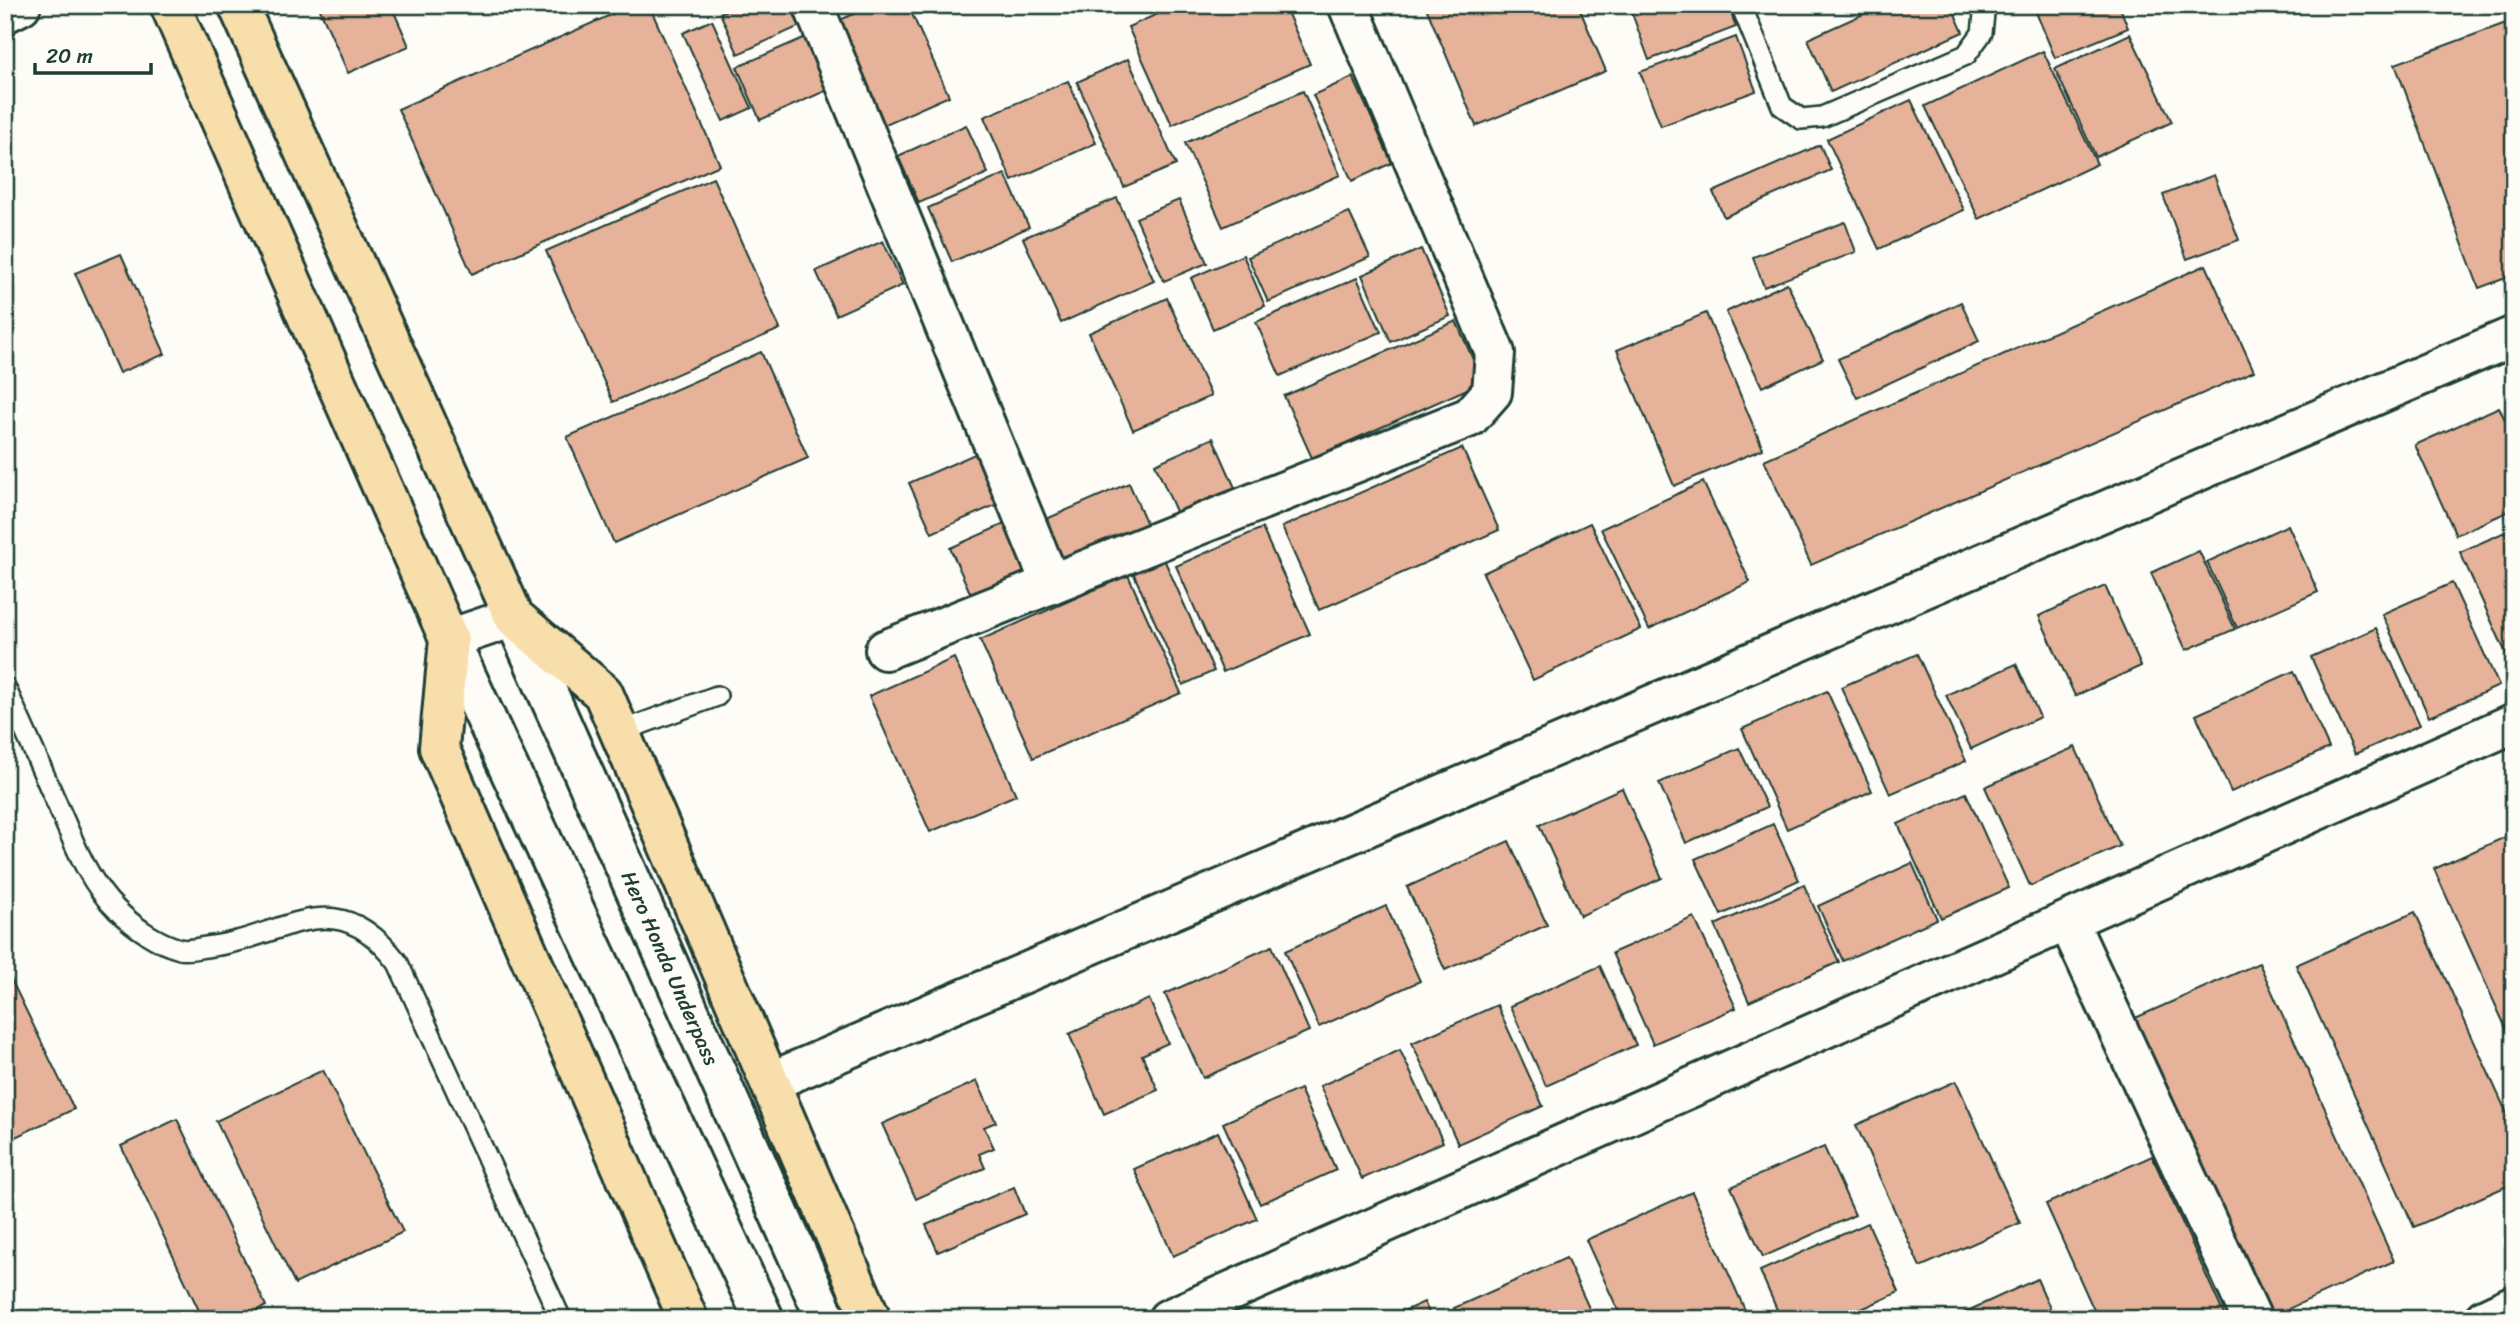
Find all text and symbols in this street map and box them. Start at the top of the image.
scale bar [35,32,150,76]
text: 20 m [46,37,93,75]
street label: Hero Honda Underpass [610,865,730,1072]

